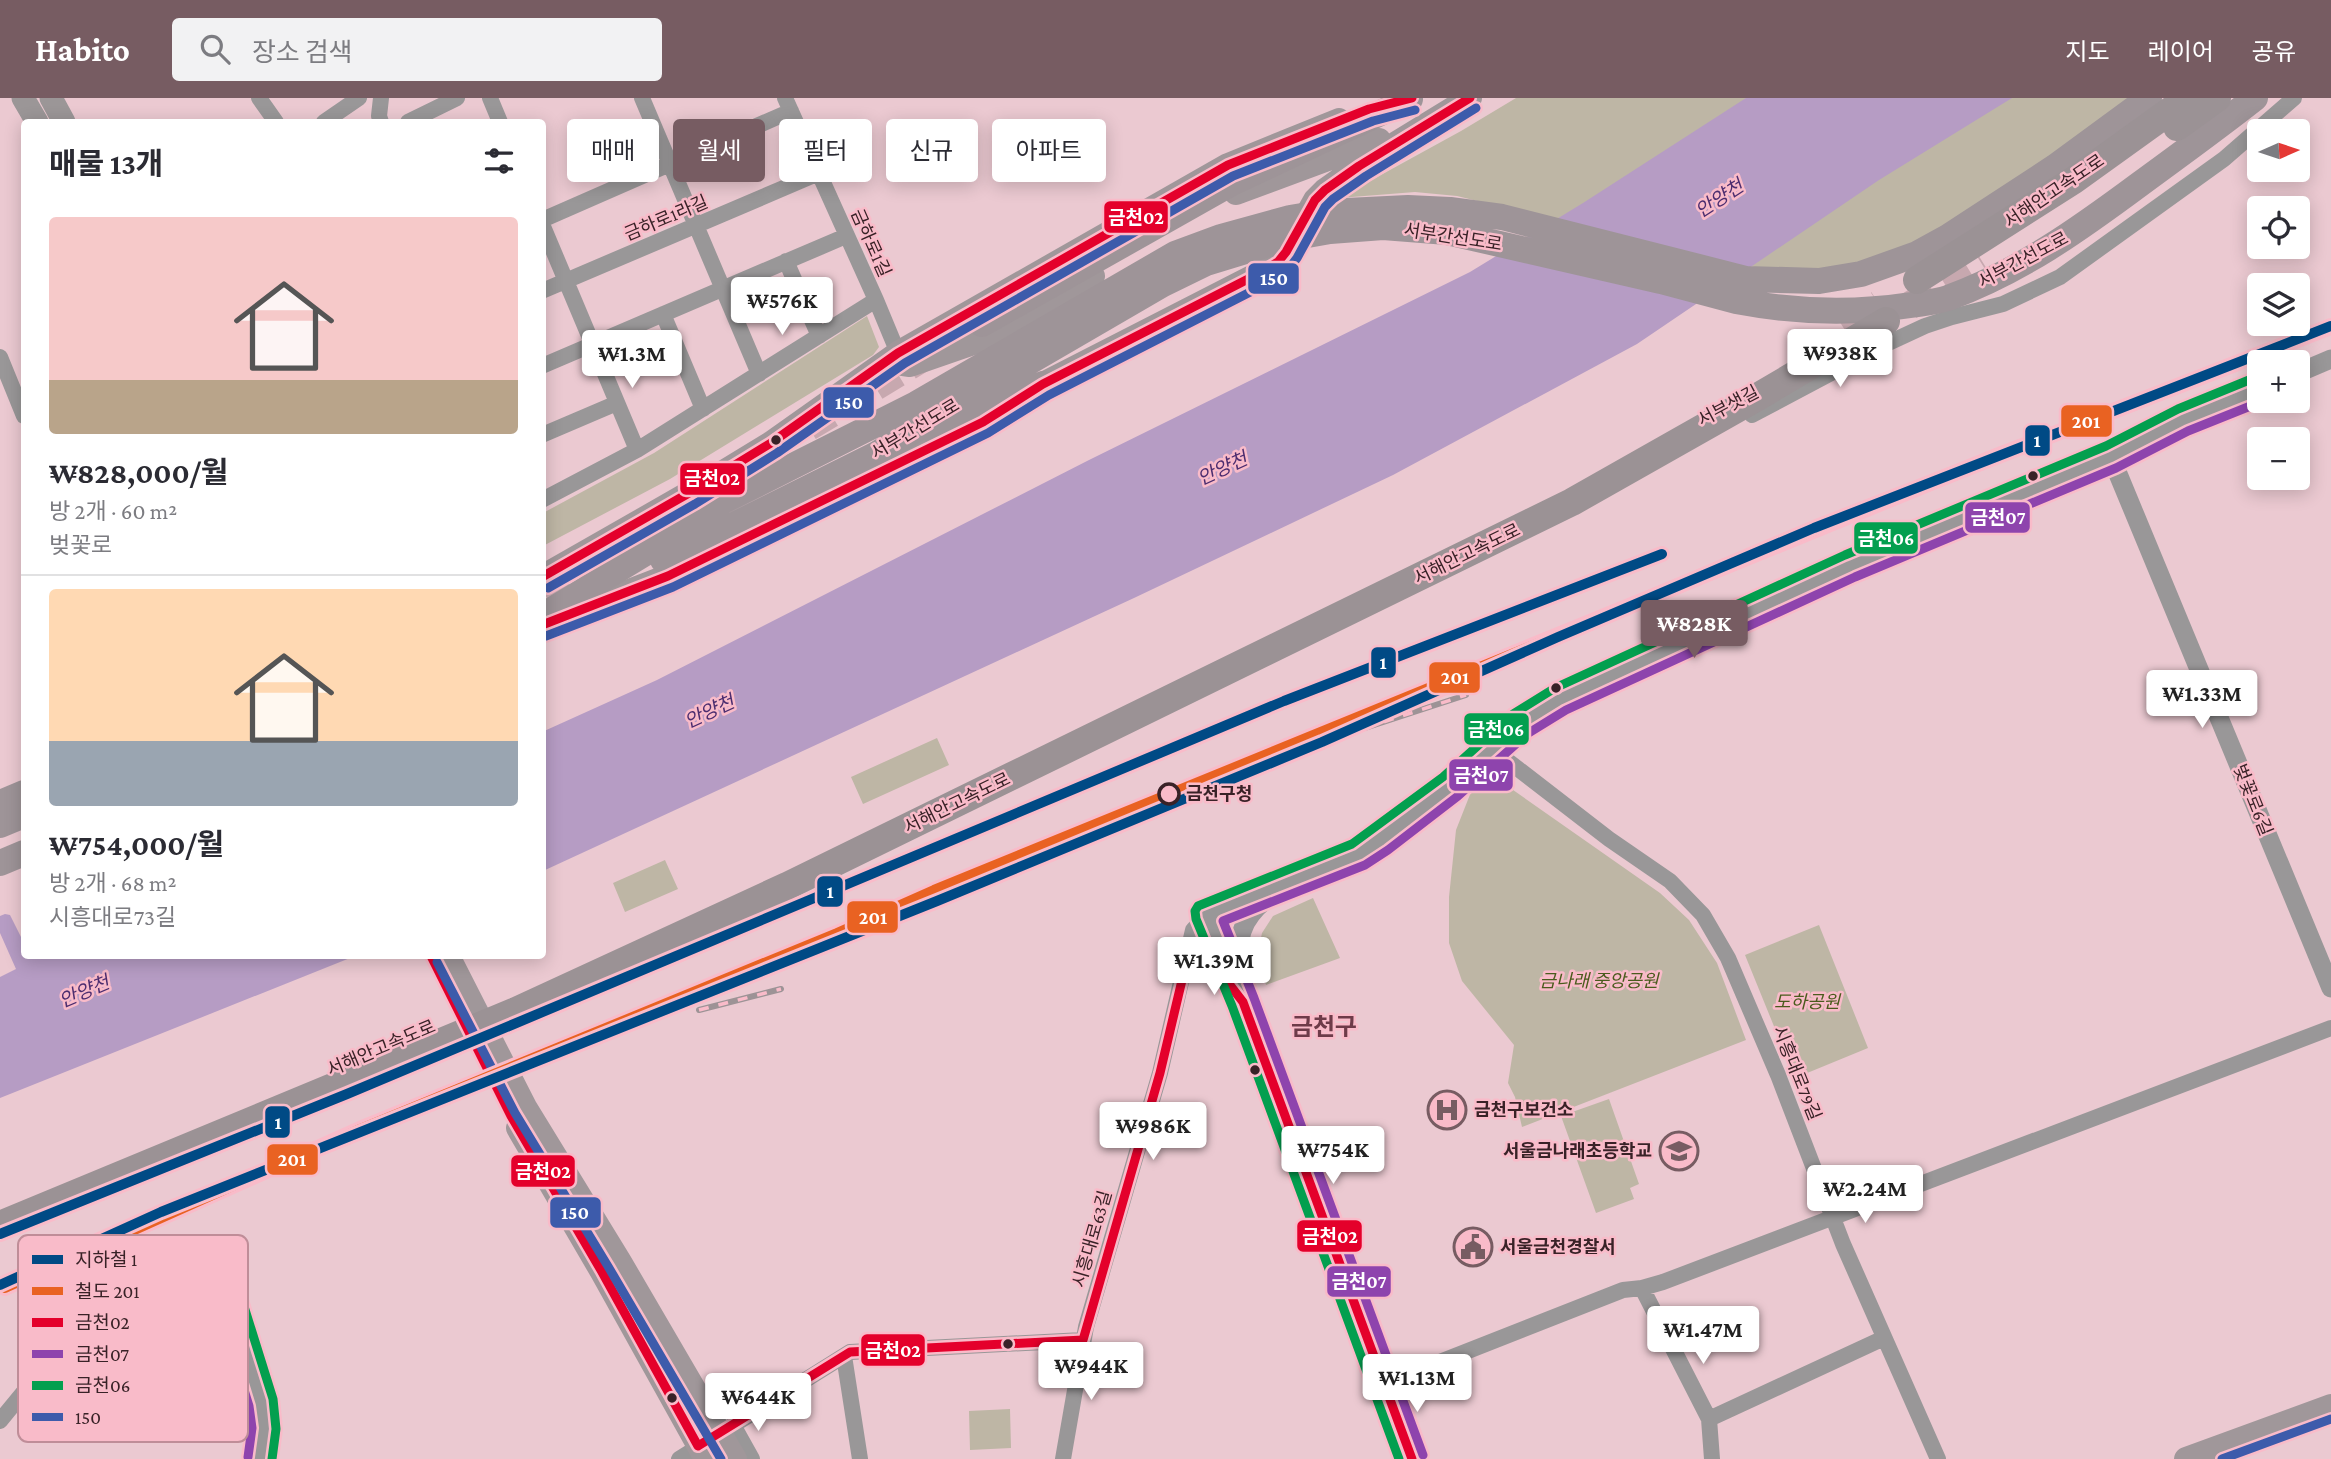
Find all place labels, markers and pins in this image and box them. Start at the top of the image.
pin: ₩576K [733,278,831,337]
pin: ₩1.3M [583,330,681,390]
pin: ₩938K [1791,330,1889,389]
unlabelled marker [769,433,783,447]
unlabelled marker [2026,469,2040,483]
pin: ₩828K [1645,601,1743,660]
pin: ₩1.33M [2145,670,2259,730]
unlabelled marker [1549,681,1563,695]
marker: 금천구청 [1158,783,1180,805]
place label: 금천구청 [1186,784,1252,804]
pin: ₩1.39M [1157,937,1271,997]
unlabelled marker [1248,1063,1262,1077]
hospital icon: 금천구보건소 [1426,1089,1468,1131]
place label: 금천구보건소 [1474,1100,1573,1120]
pin: ₩986K [1104,1102,1202,1162]
pin: ₩754K [1284,1126,1382,1186]
school or university icon: 서울금나래초등학교 [1658,1130,1700,1172]
place label: 서울금나래초등학교 [1503,1141,1652,1161]
pin: ₩2.24M [1808,1166,1922,1225]
public building icon: 서울금천경찰서 [1452,1226,1494,1268]
place label: 서울금천경찰서 [1500,1237,1616,1257]
pin: ₩1.47M [1646,1306,1760,1366]
unlabelled marker [1001,1337,1015,1351]
pin: ₩944K [1042,1342,1140,1402]
pin: ₩1.13M [1360,1354,1474,1414]
pin: ₩644K [709,1374,807,1433]
unlabelled marker [665,1391,679,1405]

